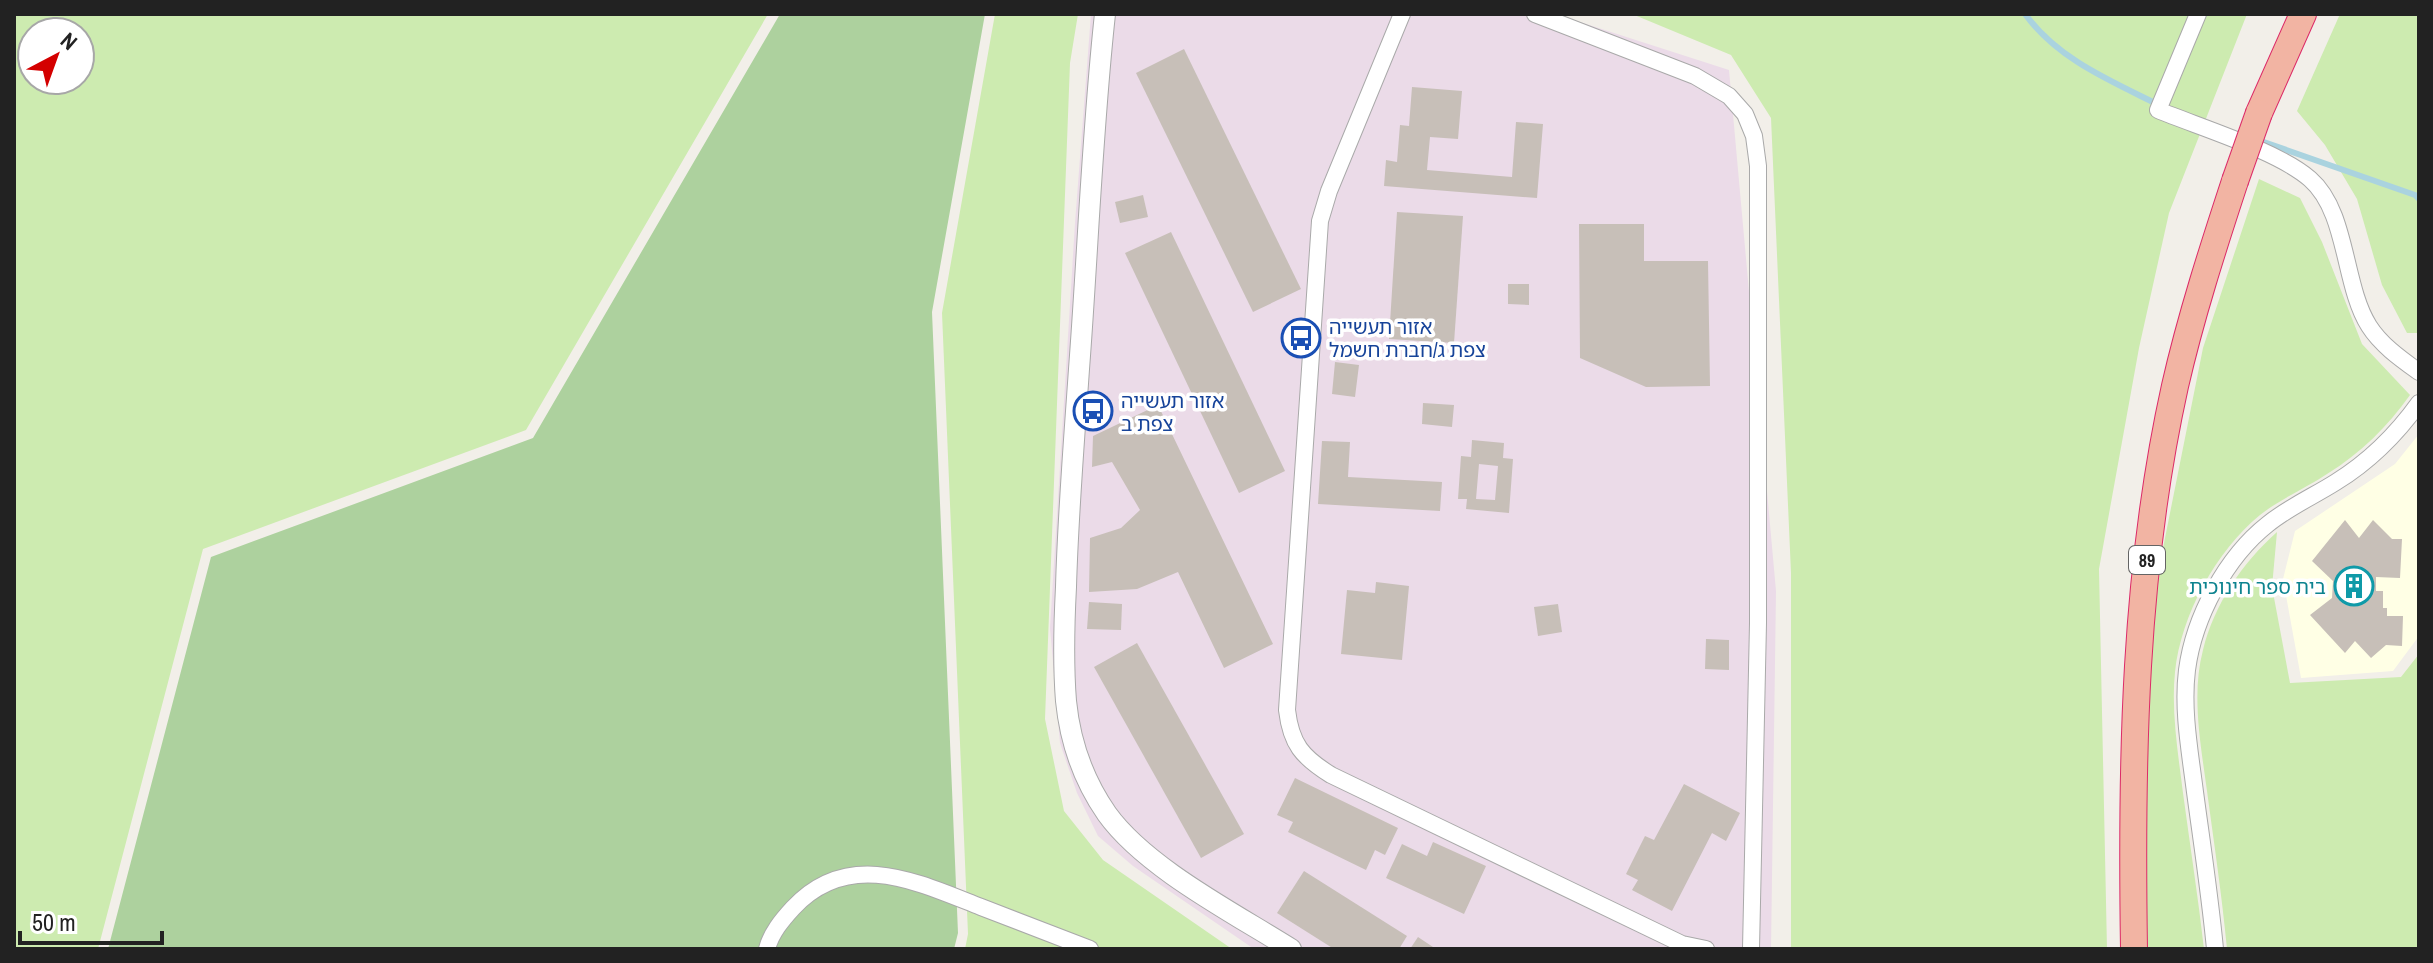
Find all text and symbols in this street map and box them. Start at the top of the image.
north arrow [16,16,96,96]
text: N [54,25,84,57]
place label: אזור תעשייה צפת ג/חברת חשמל [1329,313,1486,363]
bus stop icon: אזור תעשייה צפת ג/חברת חשמל [1280,317,1322,359]
place label: אזור תעשייה צפת ב [1121,387,1224,437]
bus stop icon: אזור תעשייה צפת ב [1072,390,1114,432]
road number: 89 [2129,546,2165,574]
building icon: בית ספר חינוכית [2333,565,2375,607]
place label: בית ספר חינוכית [2189,573,2326,600]
scale bar [20,895,162,945]
text: 50 m [32,906,76,938]

